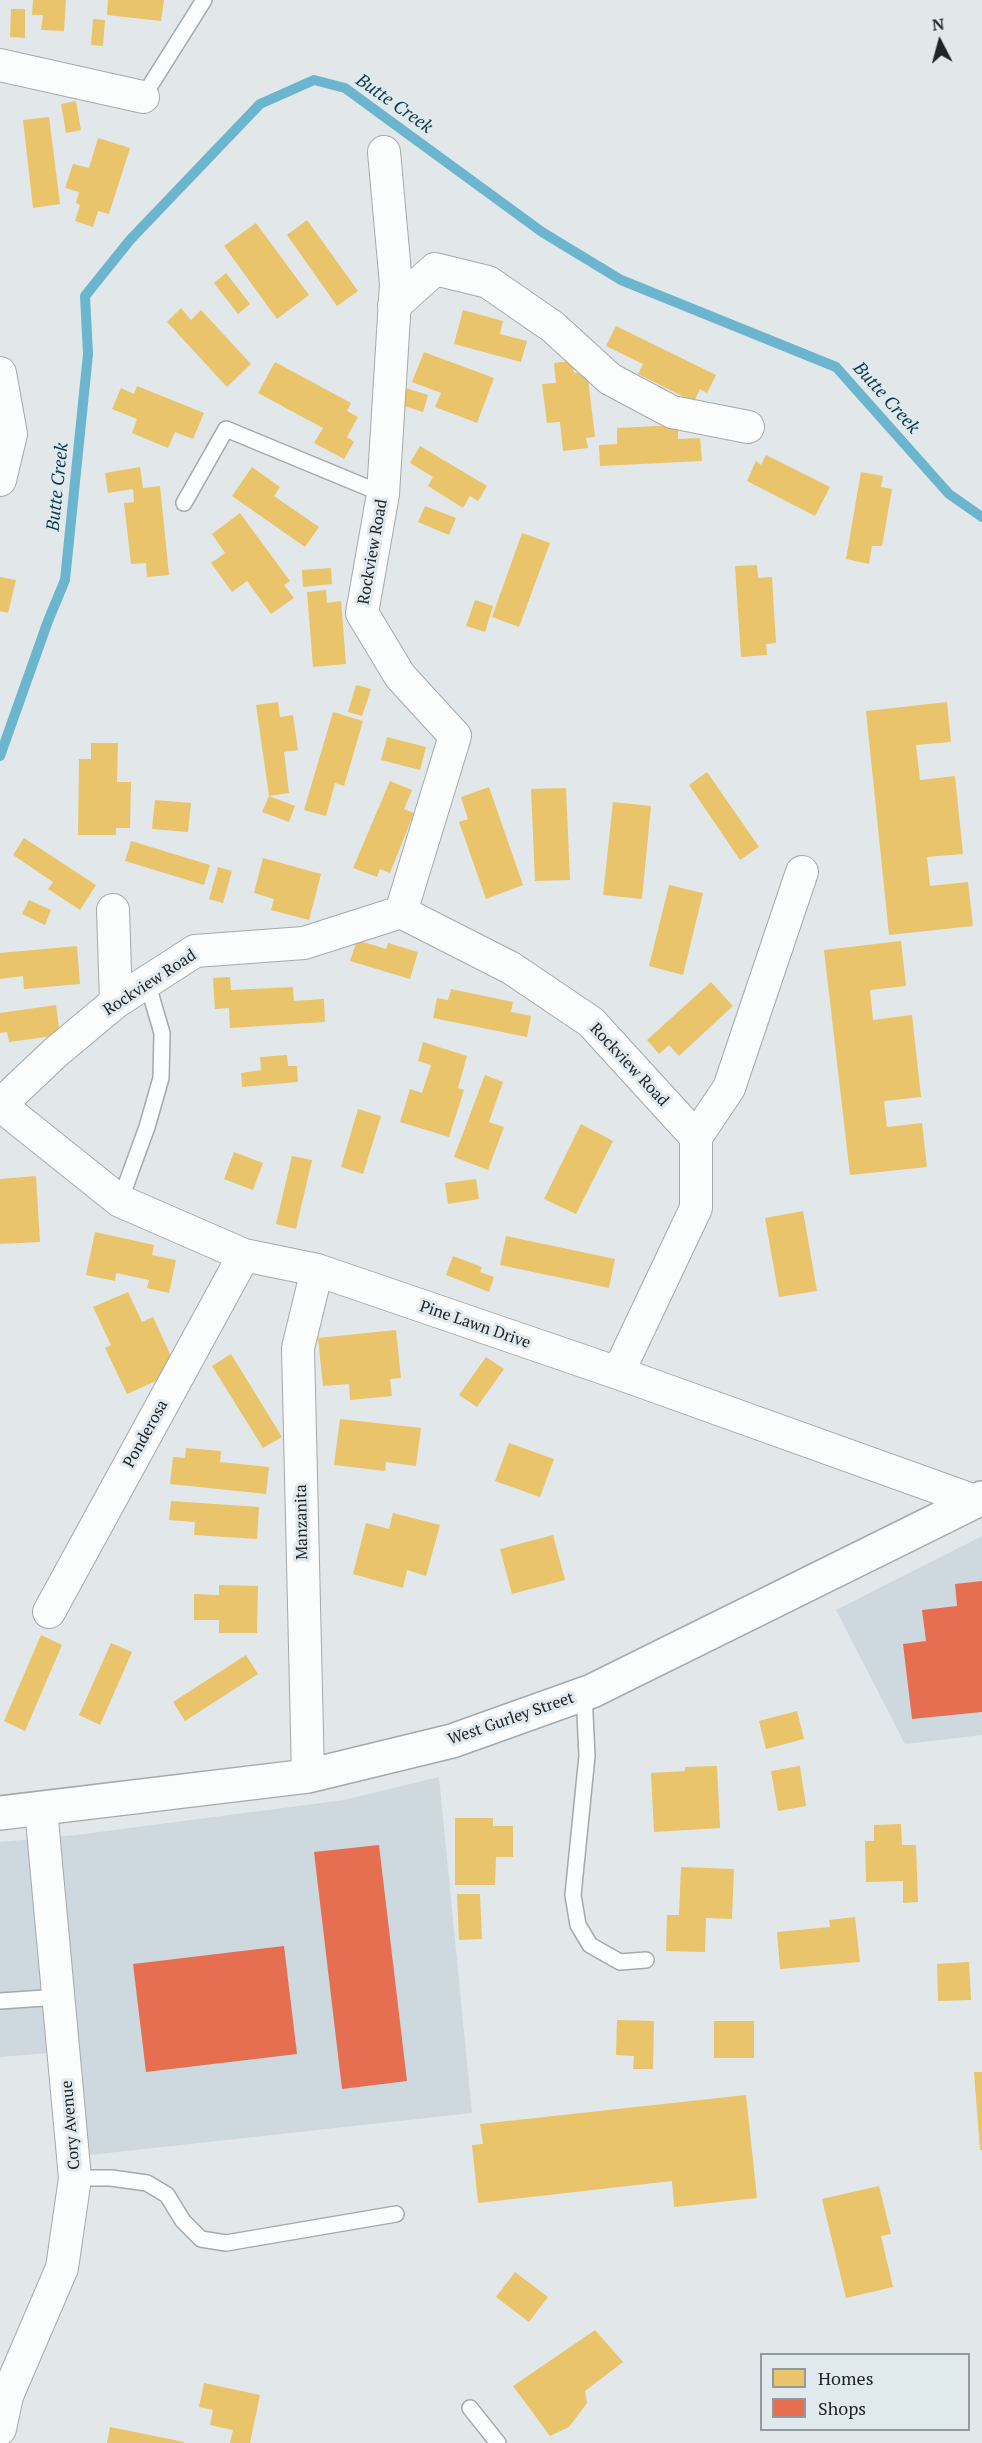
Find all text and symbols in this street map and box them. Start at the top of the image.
north arrow [910,12,970,72]
text: N [931,13,945,36]
water label: Butte Creek [351,70,437,138]
water label: Butte Creek [848,358,924,438]
water label: Butte Creek [43,442,73,532]
street label: Rockview Road [354,498,392,606]
street label: Rockview Road [100,946,200,1020]
street label: Rockview Road [586,1019,672,1111]
street label: Pine Lawn Drive [417,1297,533,1353]
street label: Ponderosa [120,1397,172,1471]
street label: Manzanita [292,1484,312,1560]
street label: West Gurley Street [445,1688,577,1750]
street label: Cory Avenue [58,2080,84,2170]
legend [760,2353,970,2431]
text: Homes [818,2366,873,2390]
text: Shops [818,2396,866,2420]

